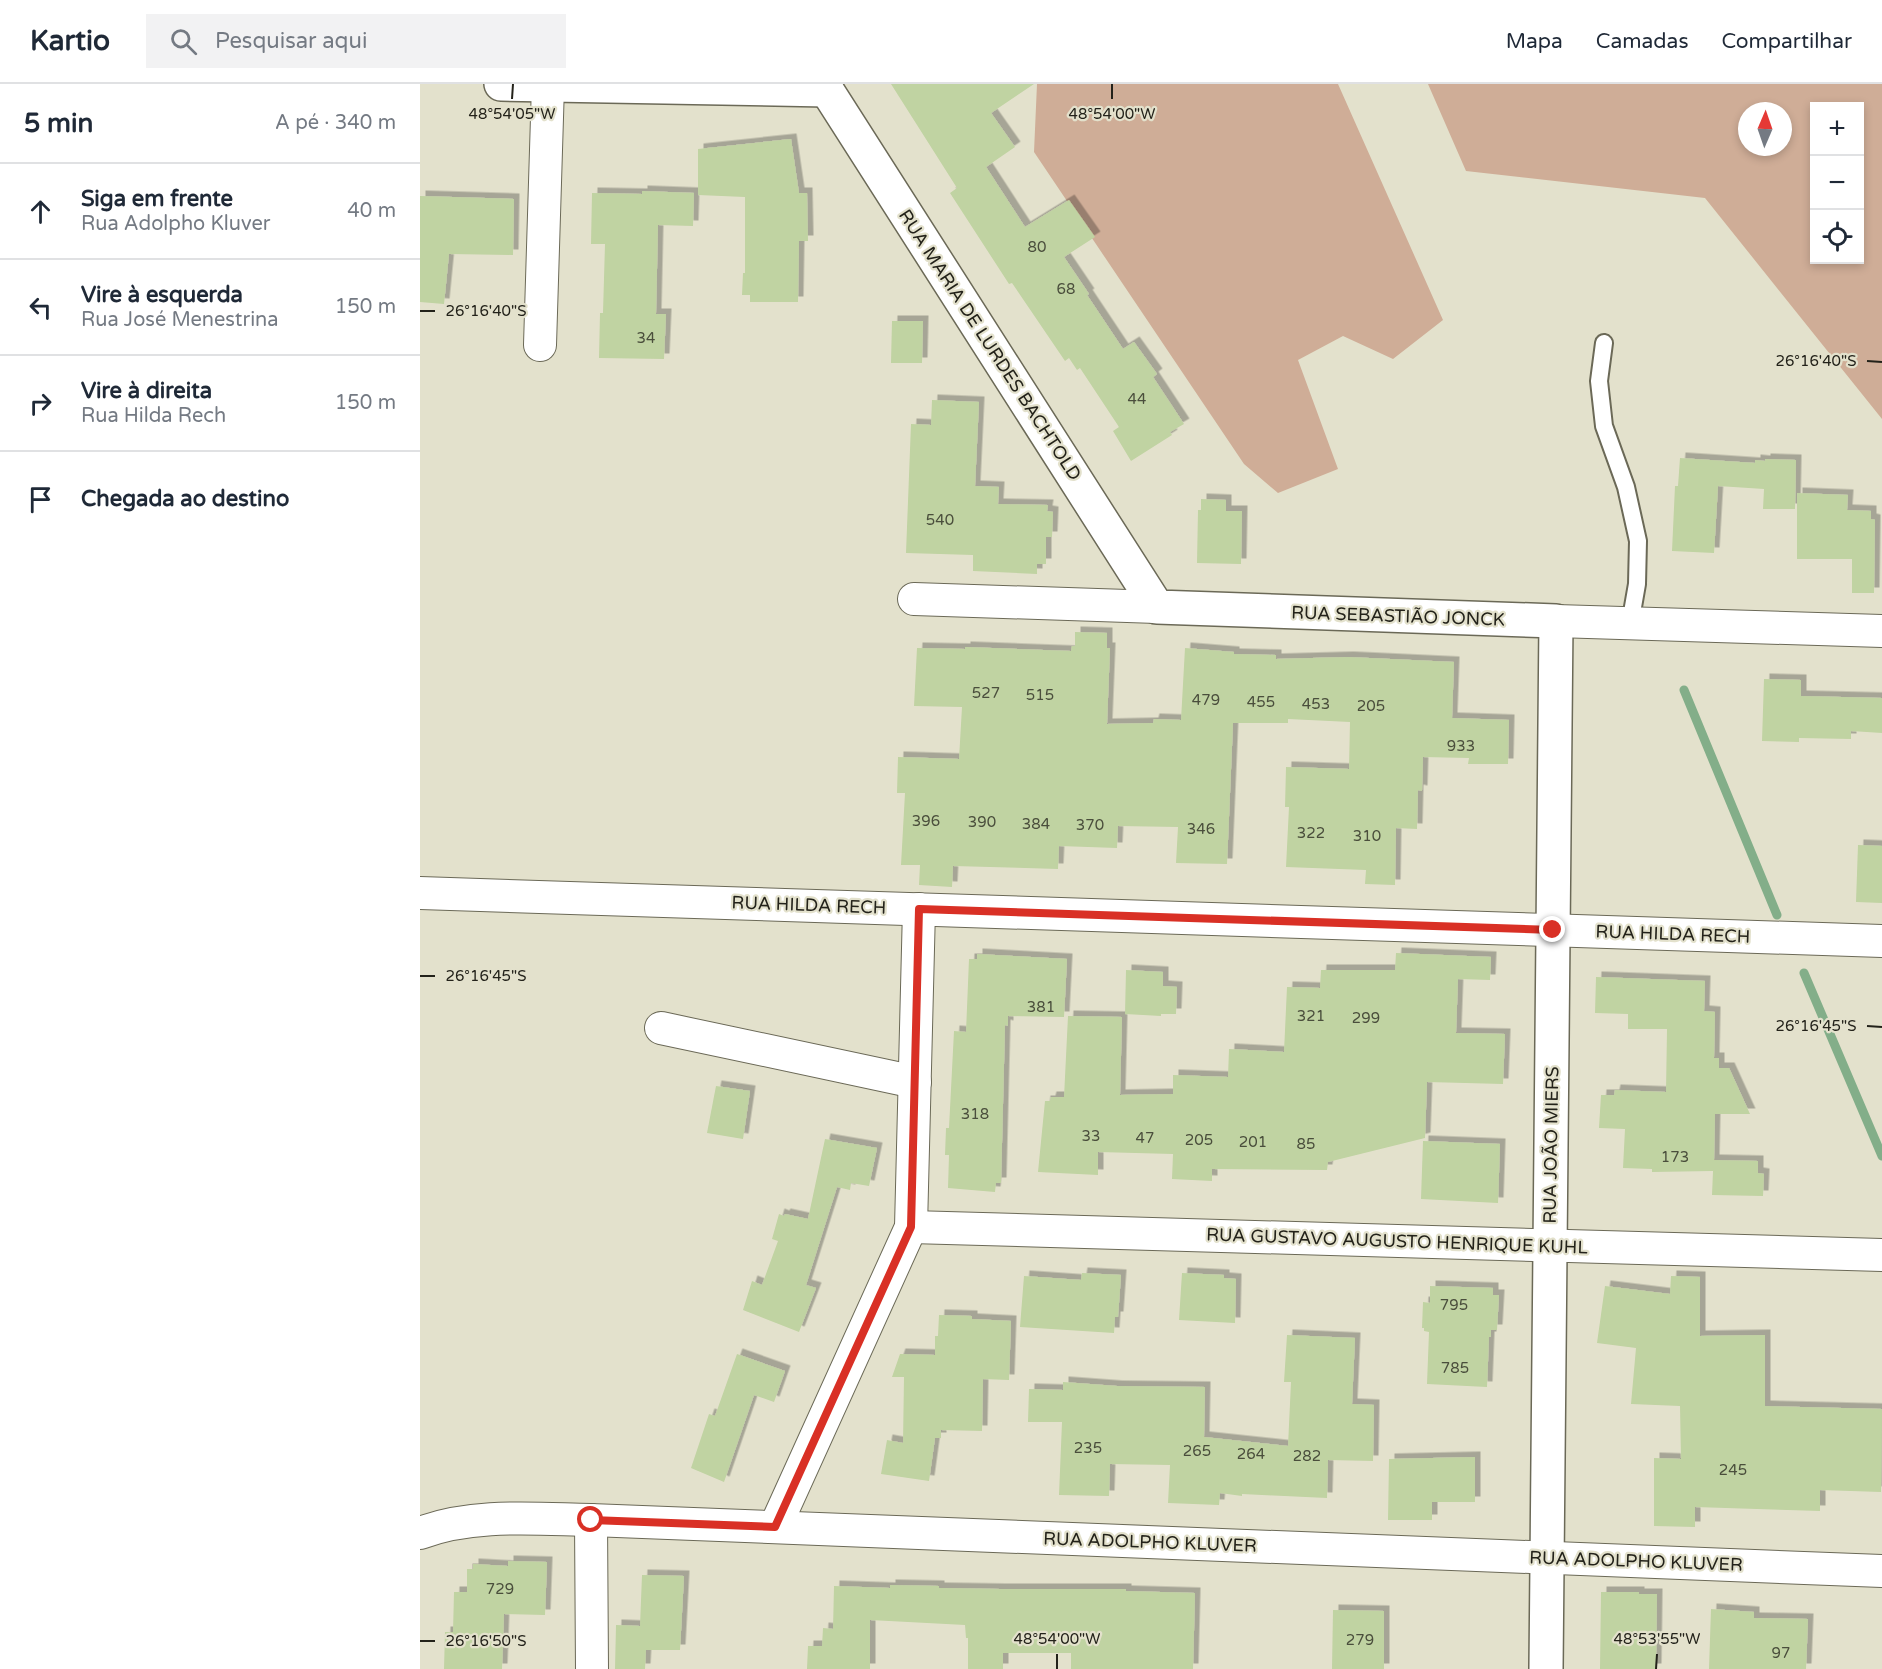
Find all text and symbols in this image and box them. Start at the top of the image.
search box [146,14,566,68]
text: Kartio [30,24,110,58]
icon: search [167,25,200,58]
text: Pesquisar aqui [215,28,367,54]
text: Mapa [1506,29,1563,54]
text: Camadas [1596,29,1688,54]
text: Compartilhar [1721,29,1852,54]
north arrow [1738,102,1792,156]
map controls [1810,102,1864,264]
button: + [1810,102,1864,156]
text: 48°54'05"W [469,105,555,123]
text: 48°54'00"W [1069,105,1155,123]
text: 5 min [24,108,93,139]
text: A pé · 340 m [275,111,396,135]
button: − [1810,156,1864,210]
text: Siga em frente [81,186,233,212]
icon: ahead [24,195,57,228]
text: 40 m [347,199,396,223]
street label: RUA MARIA DE LURDES BACHTOLD [894,205,1086,485]
button: locate [1810,210,1864,264]
text: Rua Adolpho Kluver [81,212,270,236]
house number: 80 [1028,238,1046,256]
house number: 68 [1057,280,1075,298]
text: Vire à esquerda [81,282,243,308]
icon: left [24,291,57,324]
text: 150 m [335,295,396,319]
text: 26°16'40"S [446,302,526,320]
text: Rua José Menestrina [81,308,279,332]
house number: 34 [637,329,655,347]
text: 26°16'40"S [1776,352,1856,370]
text: Vire à direita [81,378,212,404]
icon: right [24,387,57,420]
house number: 44 [1128,390,1146,408]
text: 150 m [335,391,396,415]
text: Rua Hilda Rech [81,404,226,428]
icon: arrive [24,483,57,516]
text: Chegada ao destino [81,486,289,512]
house number: 540 [926,511,954,529]
street label: RUA SEBASTIÃO JONCK [1291,601,1505,631]
house number: 527 [972,684,1000,702]
house number: 515 [1026,686,1054,704]
house number: 479 [1192,691,1220,709]
house number: 455 [1247,693,1275,711]
house number: 453 [1302,695,1330,713]
house number: 205 [1357,697,1385,715]
house number: 933 [1447,737,1475,755]
house number: 396 [912,812,940,830]
house number: 390 [968,813,996,831]
house number: 384 [1022,815,1050,833]
house number: 370 [1076,816,1104,834]
house number: 346 [1187,820,1215,838]
house number: 322 [1297,824,1325,842]
house number: 310 [1353,827,1381,845]
street label: RUA HILDA RECH [731,891,887,919]
route end [1539,916,1565,942]
street label: RUA HILDA RECH [1595,920,1751,948]
text: 26°16'45"S [446,967,526,985]
house number: 381 [1027,998,1055,1016]
house number: 321 [1297,1007,1325,1025]
house number: 299 [1352,1009,1380,1027]
text: 26°16'45"S [1776,1017,1856,1035]
street label: RUA JOÃO MIERS [1539,1066,1563,1224]
house number: 318 [961,1105,989,1123]
house number: 33 [1082,1127,1100,1145]
house number: 47 [1136,1129,1154,1147]
house number: 205 [1185,1131,1213,1149]
house number: 201 [1239,1133,1267,1151]
house number: 85 [1297,1135,1315,1153]
house number: 173 [1661,1148,1689,1166]
street label: RUA GUSTAVO AUGUSTO HENRIQUE KUHL [1206,1223,1589,1259]
house number: 795 [1440,1296,1468,1314]
house number: 785 [1441,1359,1469,1377]
house number: 235 [1074,1439,1102,1457]
house number: 265 [1183,1442,1211,1460]
house number: 264 [1237,1445,1265,1463]
house number: 282 [1293,1447,1321,1465]
house number: 245 [1719,1461,1747,1479]
route start [577,1506,603,1532]
street label: RUA ADOLPHO KLUVER [1043,1527,1257,1557]
street label: RUA ADOLPHO KLUVER [1529,1546,1743,1576]
house number: 729 [486,1580,514,1598]
text: 48°54'00"W [1014,1630,1100,1648]
text: 48°53'55"W [1614,1630,1700,1648]
house number: 279 [1346,1631,1374,1649]
text: 26°16'50"S [446,1632,526,1650]
house number: 97 [1772,1644,1790,1662]

